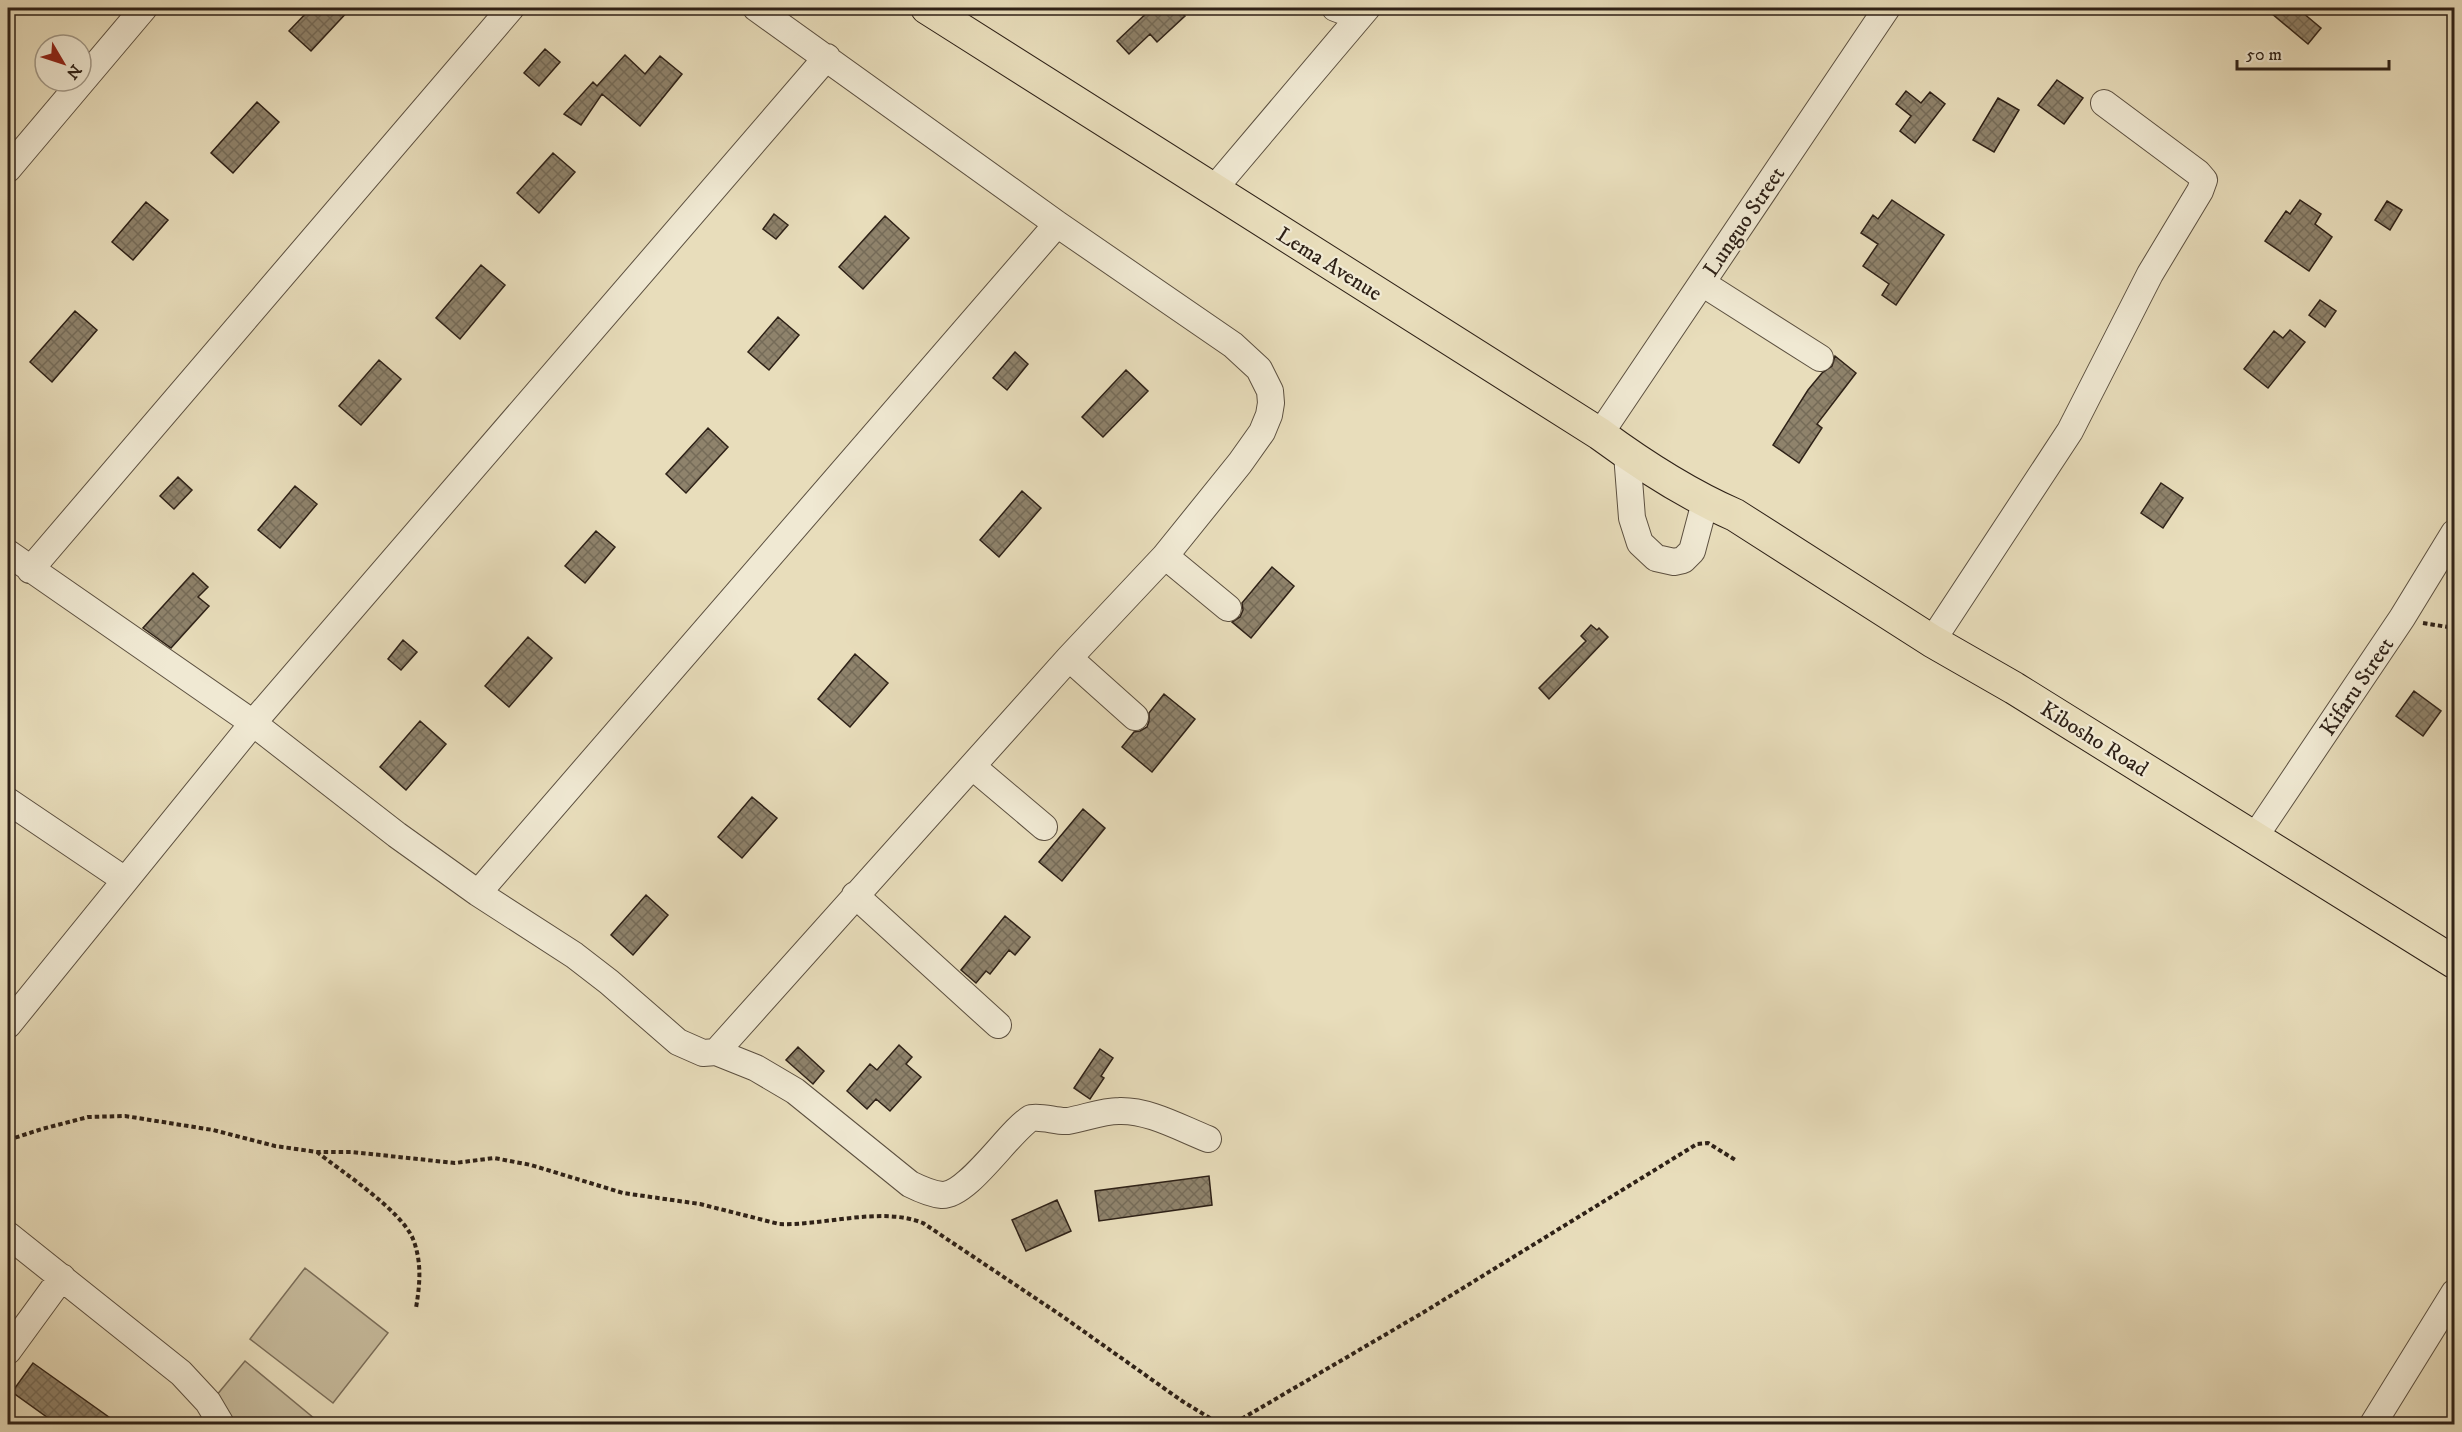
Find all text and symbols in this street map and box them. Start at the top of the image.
north arrow [33,33,93,93]
scale bar [2237,33,2388,71]
text: 50 m [2246,44,2282,66]
text: N [62,60,86,83]
street label: Lunguo Street [1698,162,1791,282]
street label: Lema Avenue [1272,221,1387,307]
street label: Kifaru Street [2314,632,2400,741]
street label: Kibosho Road [2035,696,2153,783]

